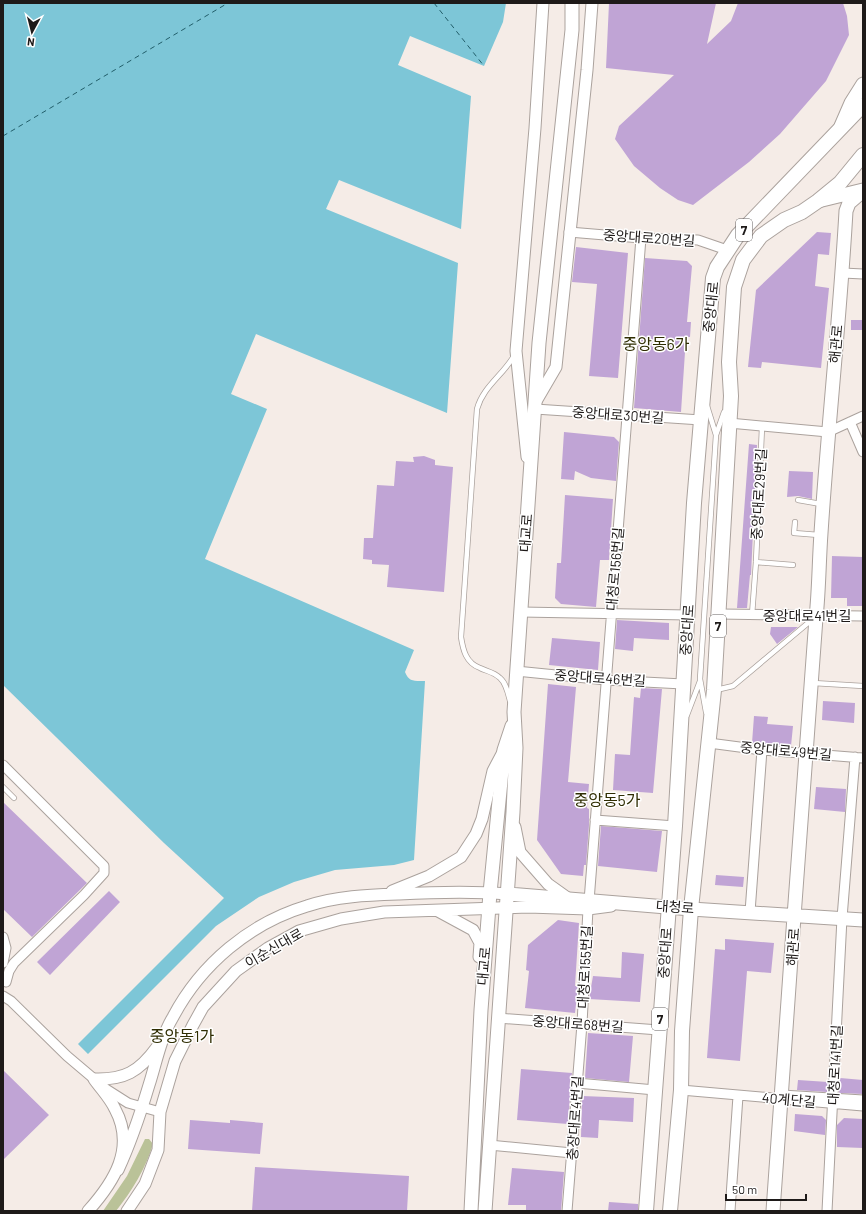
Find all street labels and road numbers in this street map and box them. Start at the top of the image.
road number: 7 [736,219,752,241]
street label: 중앙대로20번길 [602,226,696,249]
street label: 중앙대로 [699,280,722,333]
street label: 해관로 [825,324,846,364]
street label: 중앙대로30번길 [571,403,665,426]
street label: 중앙대로29번길 [748,448,769,540]
street label: 대교로 [516,513,535,553]
street label: 대청로156번길 [602,527,627,611]
street label: 중앙대로 [676,604,697,656]
street label: 중앙대로41번길 [763,607,851,624]
road number: 7 [710,615,726,637]
street label: 중앙대로46번길 [553,666,647,689]
street label: 중앙대로49번길 [739,738,833,763]
street label: 대청로 [655,897,695,916]
street label: 이순신대로 [242,924,306,971]
street label: 대청로155번길 [574,925,595,1009]
street label: 중앙대로 [654,927,675,979]
street label: 해관로 [783,927,802,967]
street label: 대교로 [473,946,494,986]
road number: 7 [652,1008,668,1030]
street label: 중앙대로68번길 [532,1012,624,1035]
street label: 대청로141번길 [824,1024,845,1106]
street label: 충장대로4번길 [563,1075,586,1161]
street label: 40계단길 [761,1089,817,1110]

